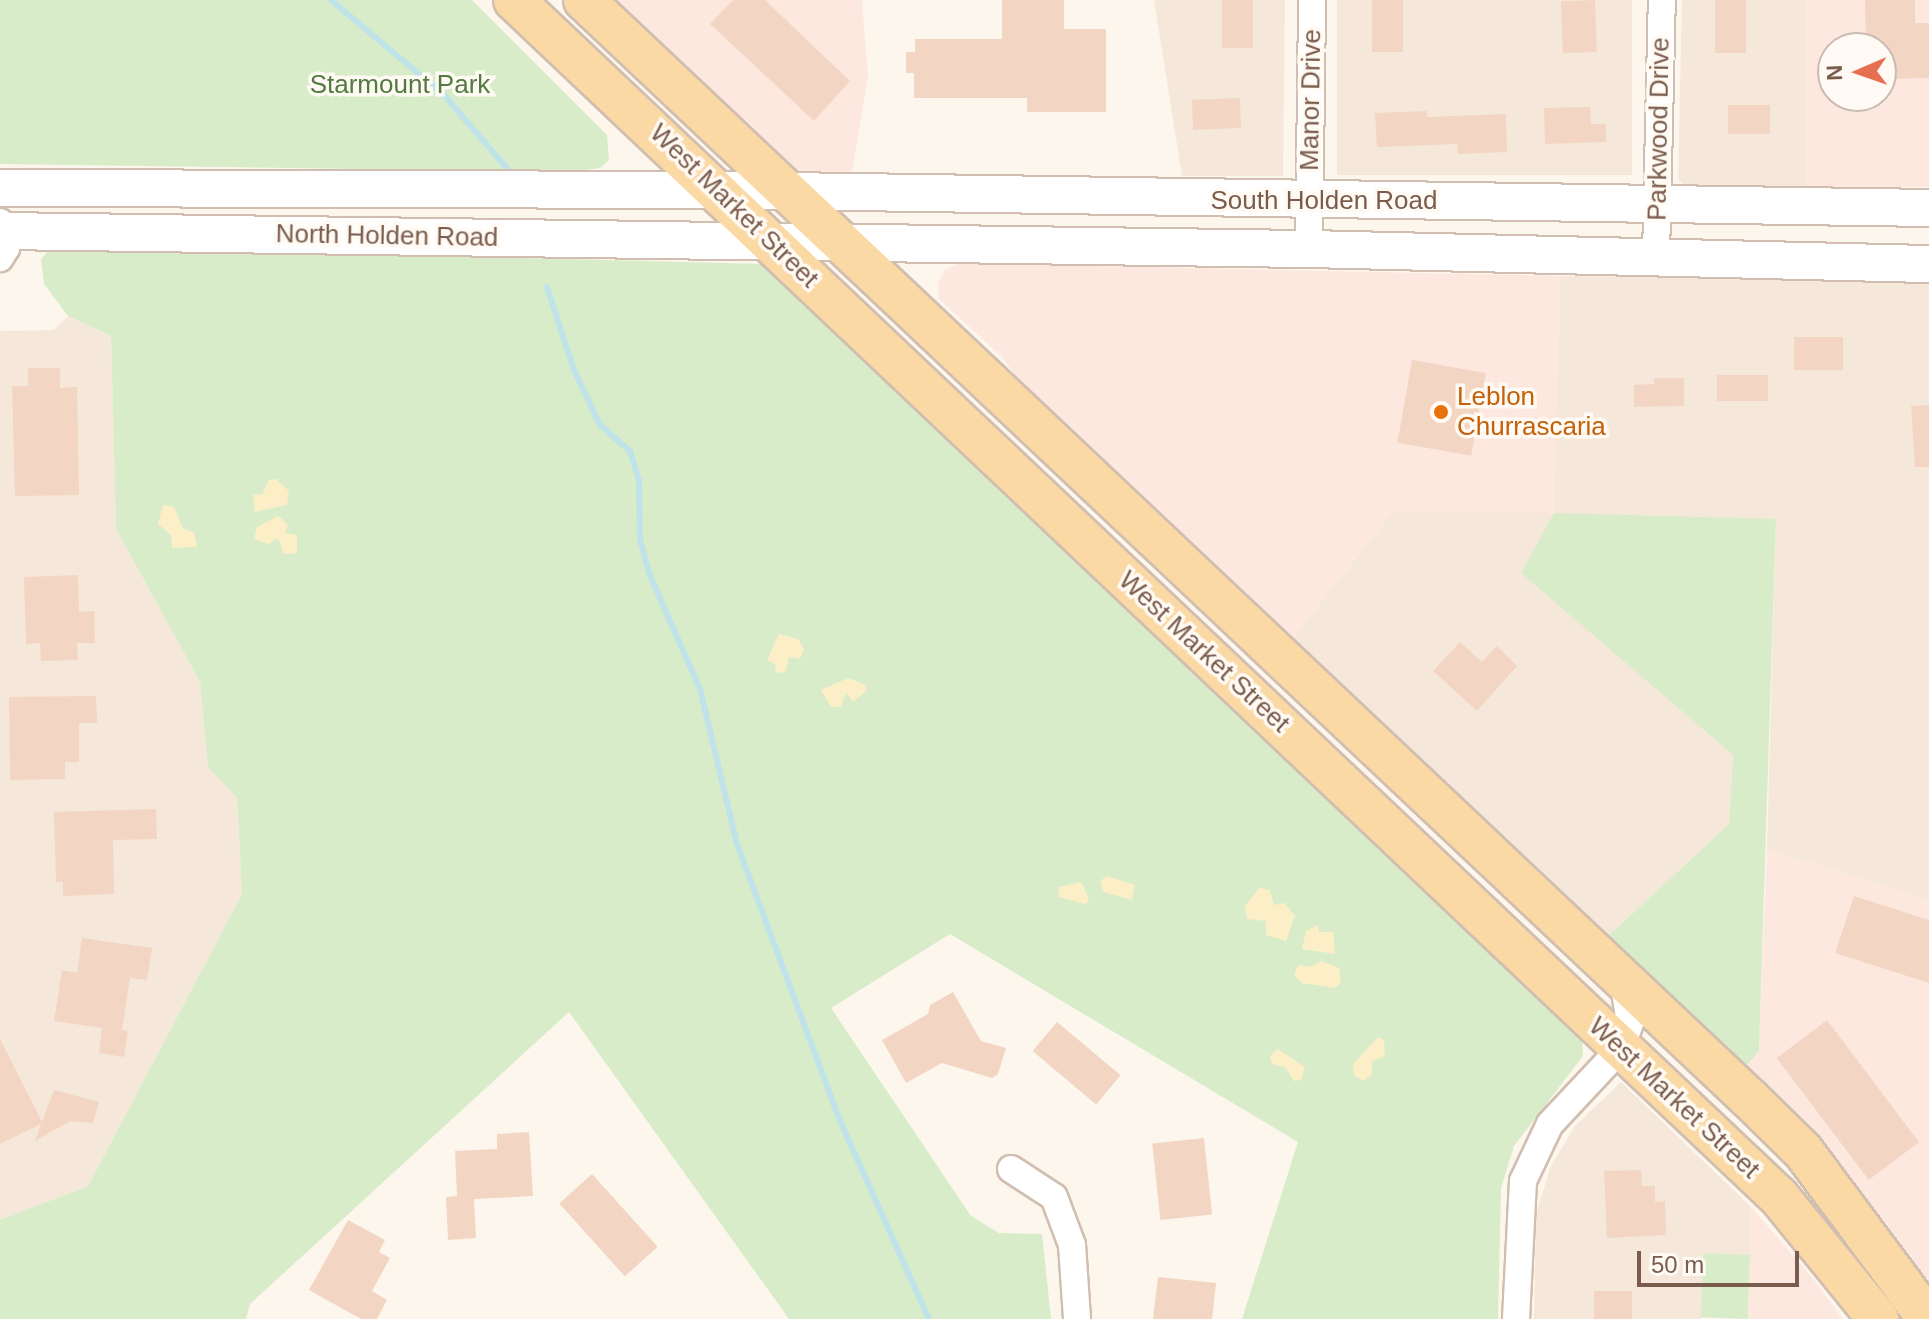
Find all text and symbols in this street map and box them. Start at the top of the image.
street label: Manor Drive [1294,29,1328,171]
north arrow [1817,32,1897,112]
street label: Parkwood Drive [1642,37,1676,221]
text: N [1822,64,1847,81]
park label: Starmount Park [310,69,490,101]
street label: West Market Street [643,118,825,294]
street label: South Holden Road [1211,185,1437,217]
street label: North Holden Road [275,218,499,254]
place label: Leblon Churrascaria [1457,381,1606,442]
marker: Leblon Churrascaria [1432,403,1450,421]
street label: West Market Street [1112,565,1296,739]
street label: West Market Street [1582,1011,1766,1185]
scale bar [1641,1235,1803,1285]
text: 50 m [1651,1251,1704,1278]

